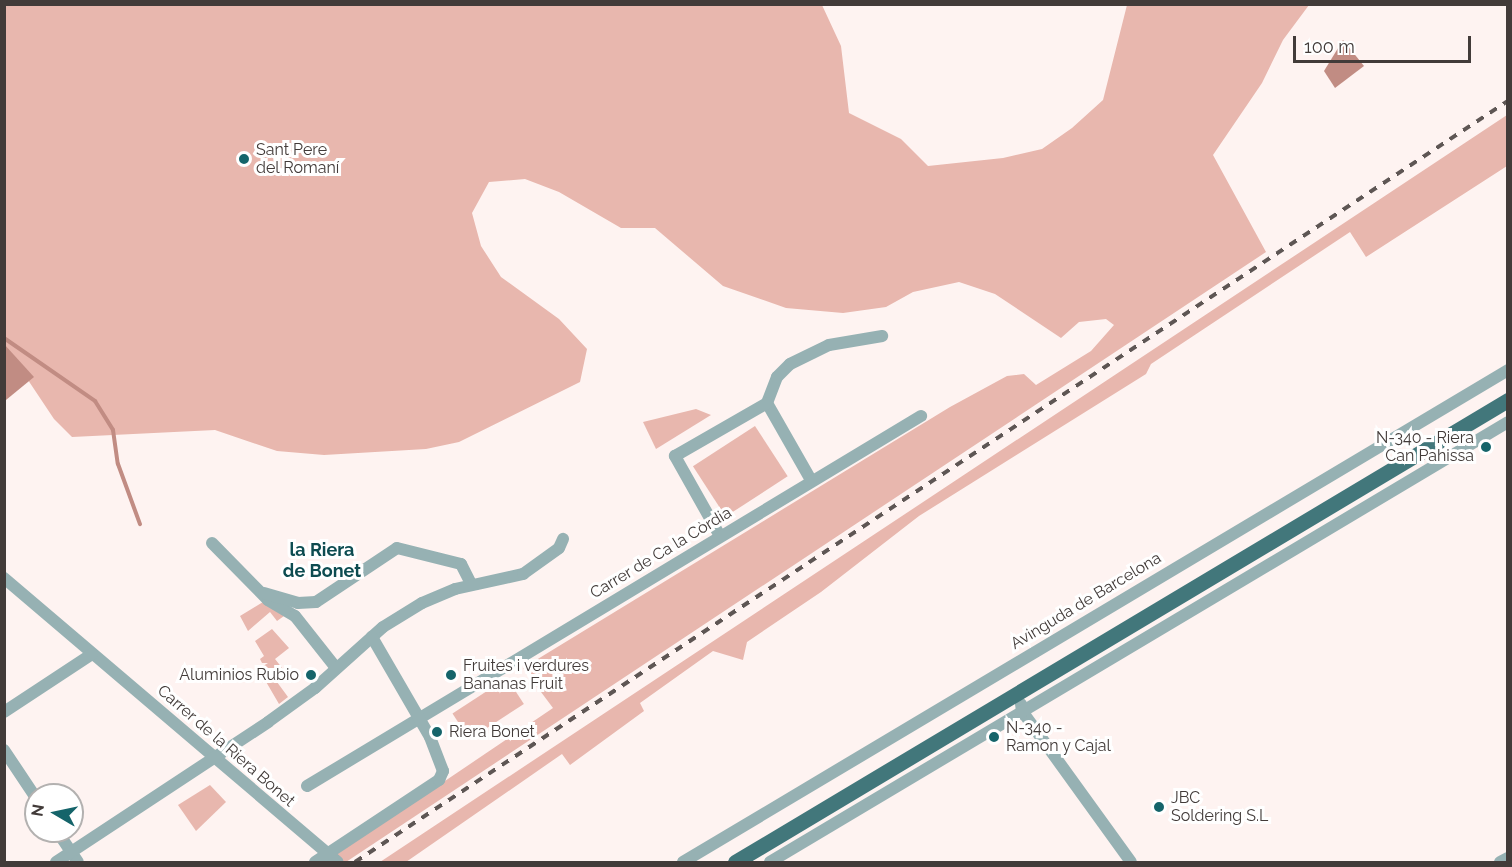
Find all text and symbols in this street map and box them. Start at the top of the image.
scale bar [1296,24,1474,62]
text: 100 m [1304,36,1355,57]
place label: Sant Pere del Romaní [256,140,340,178]
marker: Sant Pere del Romaní [237,152,251,166]
place label: N-340 - Riera Can Pahissa [1376,428,1474,466]
marker: N-340 - Riera Can Pahissa [1479,440,1493,454]
street label: Carrer de Ca la Còrdia [587,503,735,603]
district label: la Riera de Bonet [283,540,361,582]
street label: Avinguda de Barcelona [1007,548,1165,654]
place label: Fruites i verdures Bananas Fruit [463,656,589,694]
place label: Aluminios Rubio [179,665,299,685]
marker: Aluminios Rubio [304,668,318,682]
marker: Fruites i verdures Bananas Fruit [444,668,458,682]
street label: Carrer de la Riera Bonet [153,681,299,811]
place label: N-340 - Ramon y Cajal [1006,718,1112,756]
place label: Riera Bonet [449,722,535,742]
marker: Riera Bonet [430,725,444,739]
marker: N-340 - Ramon y Cajal [987,730,1001,744]
north arrow [24,783,84,843]
place label: JBC Soldering S.L [1171,788,1268,826]
marker: JBC Soldering S.L [1152,800,1166,814]
text: N [27,803,48,818]

